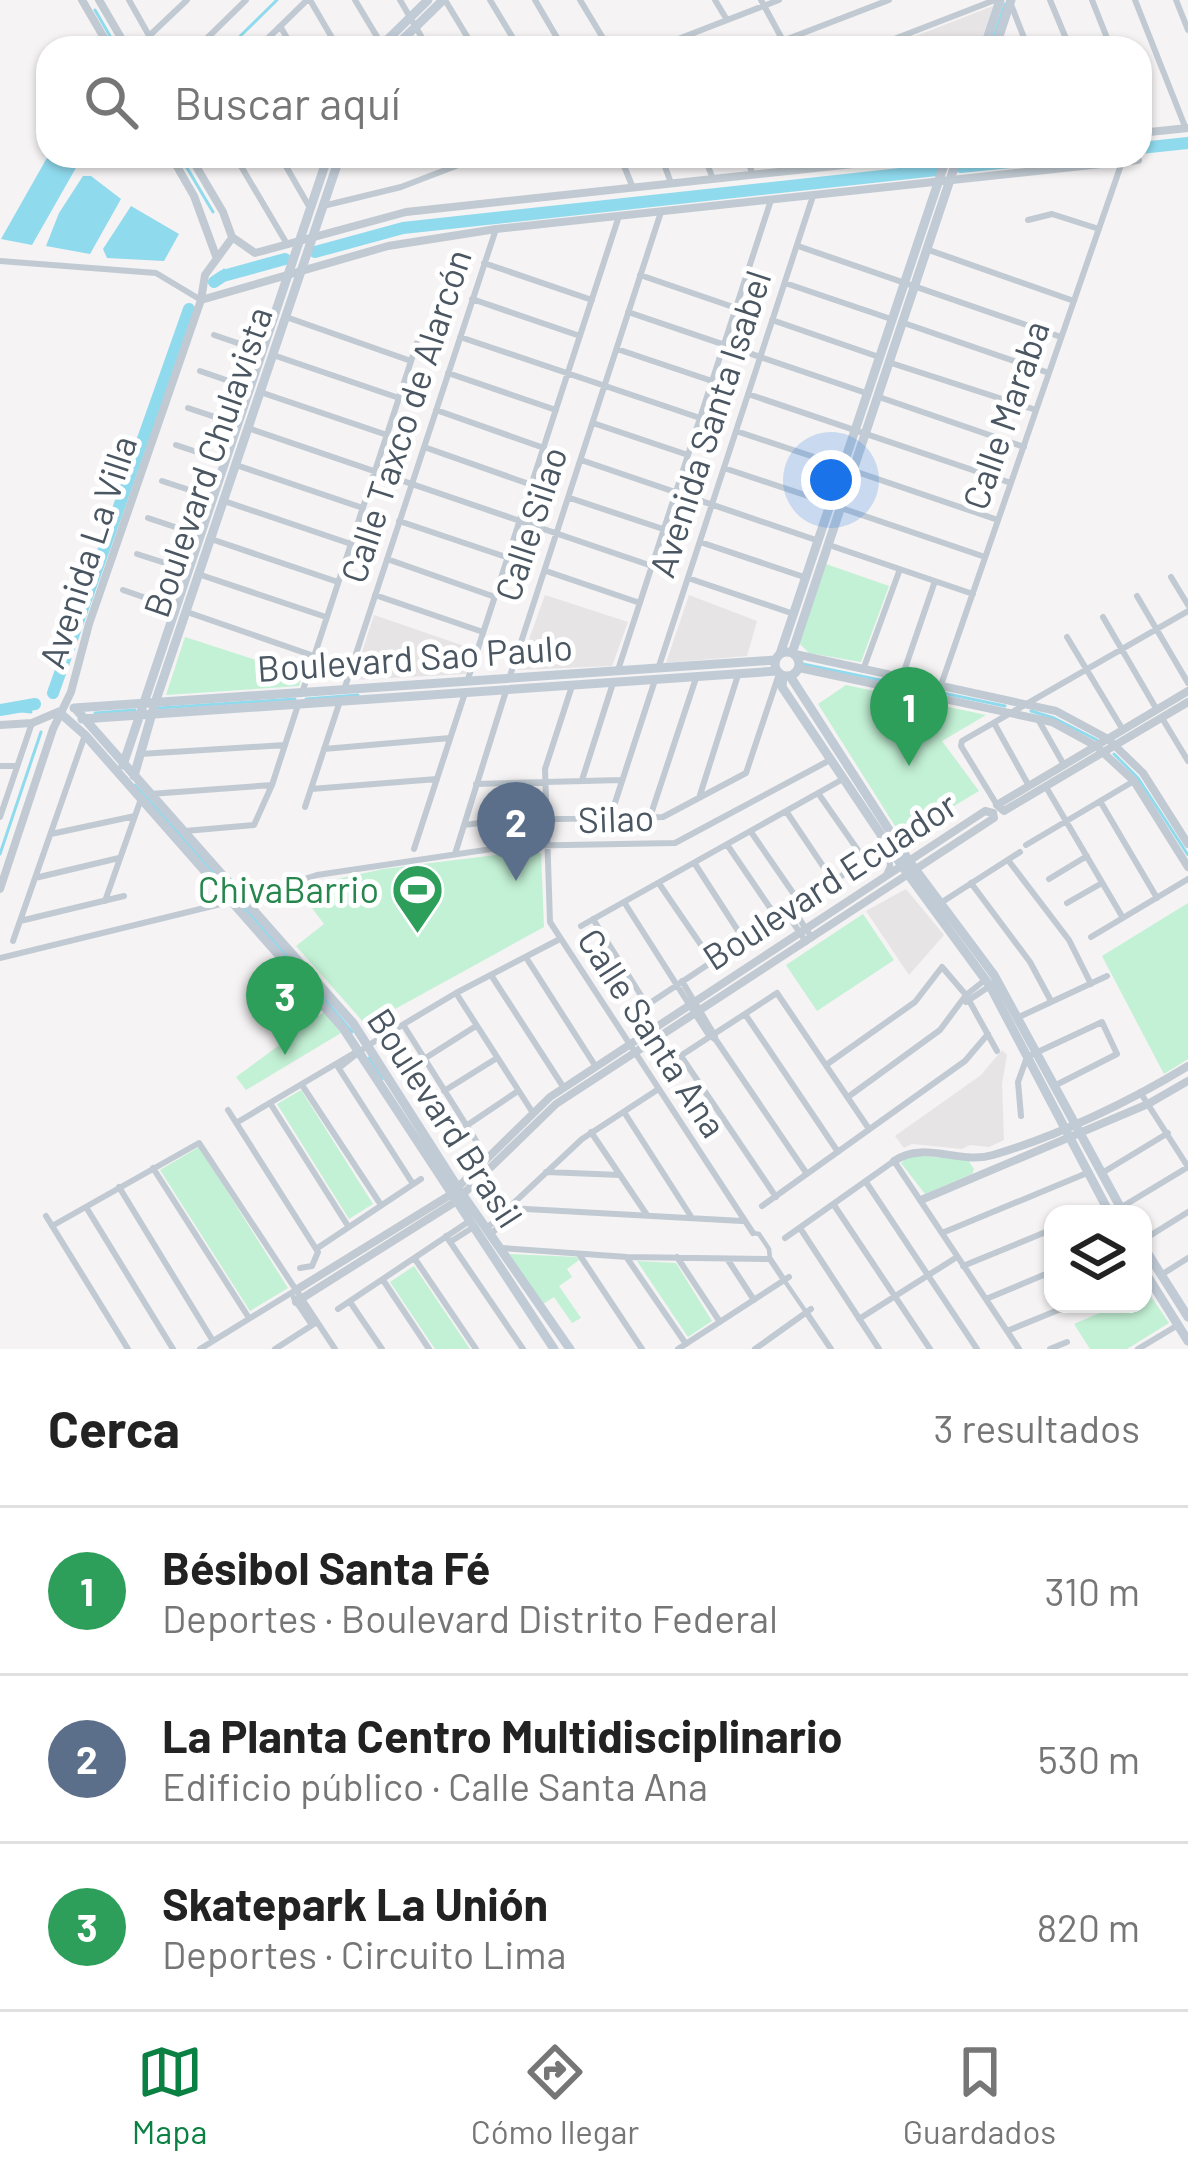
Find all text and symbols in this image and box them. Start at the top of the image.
search box [36,36,1152,168]
icon: search [78,69,144,135]
text: Buscar aquí [174,75,401,129]
street label: Calle Taxco de Alarcón [330,243,479,588]
street label: Avenida Santa Isabel [639,265,778,582]
street label: Boulevard Chulavista [133,301,280,622]
street label: Calle Maraba [952,315,1057,514]
street label: Avenida La Villa [29,430,144,673]
street label: Calle Silao [484,441,575,606]
your location [801,450,861,510]
street label: Boulevard Sao Paulo [256,624,574,689]
pin: 1 [870,667,948,766]
pin: 2 [477,782,555,881]
street label: Boulevard Ecuador [694,782,964,978]
street label: Silao [577,795,655,840]
sports icon: ChivaBarrio [390,862,446,936]
place label: ChivaBarrio [198,867,379,910]
street label: Calle Santa Ana [570,920,737,1145]
pin: 3 [246,956,324,1055]
street label: Boulevard Brasil [360,1000,533,1235]
map controls [1044,1205,1152,1313]
button: layers [1044,1205,1152,1313]
text: Cerca [48,1397,180,1458]
text: 3 resultados [934,1404,1140,1451]
text: Bésibol Santa Fé [162,1540,490,1594]
text: 1 [80,1567,94,1614]
text: 310 m [1044,1567,1140,1614]
text: Deportes · Boulevard Distrito Federal [162,1594,778,1641]
text: La Planta Centro Multidisciplinario [162,1708,843,1762]
text: 2 [76,1735,98,1782]
text: 530 m [1038,1735,1140,1782]
text: Edificio público · Calle Santa Ana [162,1762,708,1809]
text: Skatepark La Unión [162,1876,548,1930]
text: 3 [76,1903,98,1950]
text: 820 m [1037,1903,1140,1950]
text: Deportes · Circuito Lima [162,1930,566,1977]
tab: Mapa [132,2039,207,2151]
tab: Cómo llegar [471,2039,639,2151]
tab: Guardados [903,2039,1056,2151]

